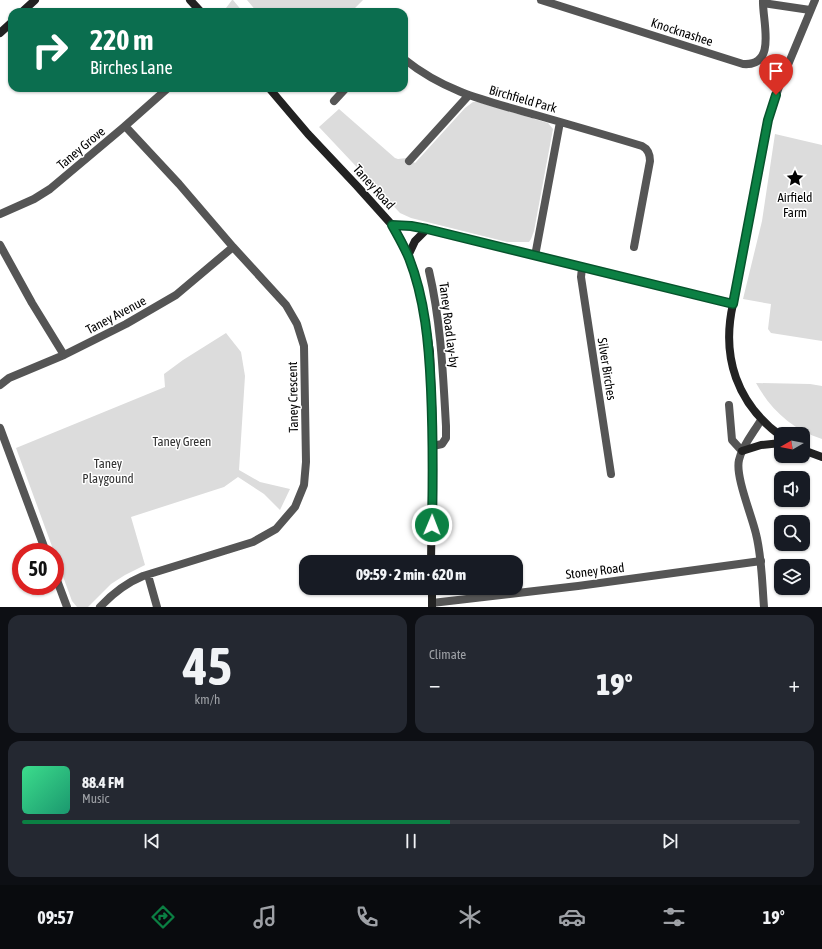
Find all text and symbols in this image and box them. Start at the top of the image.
street label: Knocknashee [649,15,715,49]
icon: right [24,24,76,76]
text: 220 m [90,24,153,56]
pin [759,54,793,95]
text: Birches Lane [90,57,173,78]
icon: arrive [765,60,787,82]
street label: Birchfield Park [487,82,559,116]
street label: Taney Grove [54,124,108,172]
street label: Taney Road [350,162,398,212]
place icon: Airfield Farm [785,168,805,188]
place label: Airfield Farm [777,190,813,220]
street label: Taney Road lay-by [436,281,462,369]
street label: Taney Avenue [83,293,149,337]
street label: Silver Birches [595,337,619,402]
street label: Taney Crescent [285,361,301,433]
north arrow [774,427,810,463]
map controls [774,427,810,595]
park label: Taney Green [153,434,211,449]
park label: Taney Playgound [82,456,134,486]
button: sound [774,471,810,507]
position arrow [411,504,453,546]
button: search [774,515,810,551]
speed limit sign: 50 [12,543,64,595]
button: layers [774,559,810,595]
street label: Stoney Road [565,560,625,582]
text: 09:59 · 2 min · 620 m [356,566,466,583]
text: 45 [183,636,232,696]
text: Climate [429,647,466,662]
text: 19° [596,667,633,701]
text: − [429,671,440,697]
text: + [789,671,800,697]
text: km/h [195,692,220,707]
text: 88.4 FM [82,774,124,791]
text: Music [82,791,109,806]
icon: previous [141,830,163,852]
icon: pause [400,830,422,852]
icon: next [659,830,681,852]
icon: directions [149,903,177,931]
icon: music [251,903,279,931]
icon: phone [353,903,381,931]
icon: climate [456,903,484,931]
icon: car [558,903,586,931]
icon: filters [660,903,688,931]
text: 09:57 [37,907,74,928]
text: 19° [763,907,785,928]

